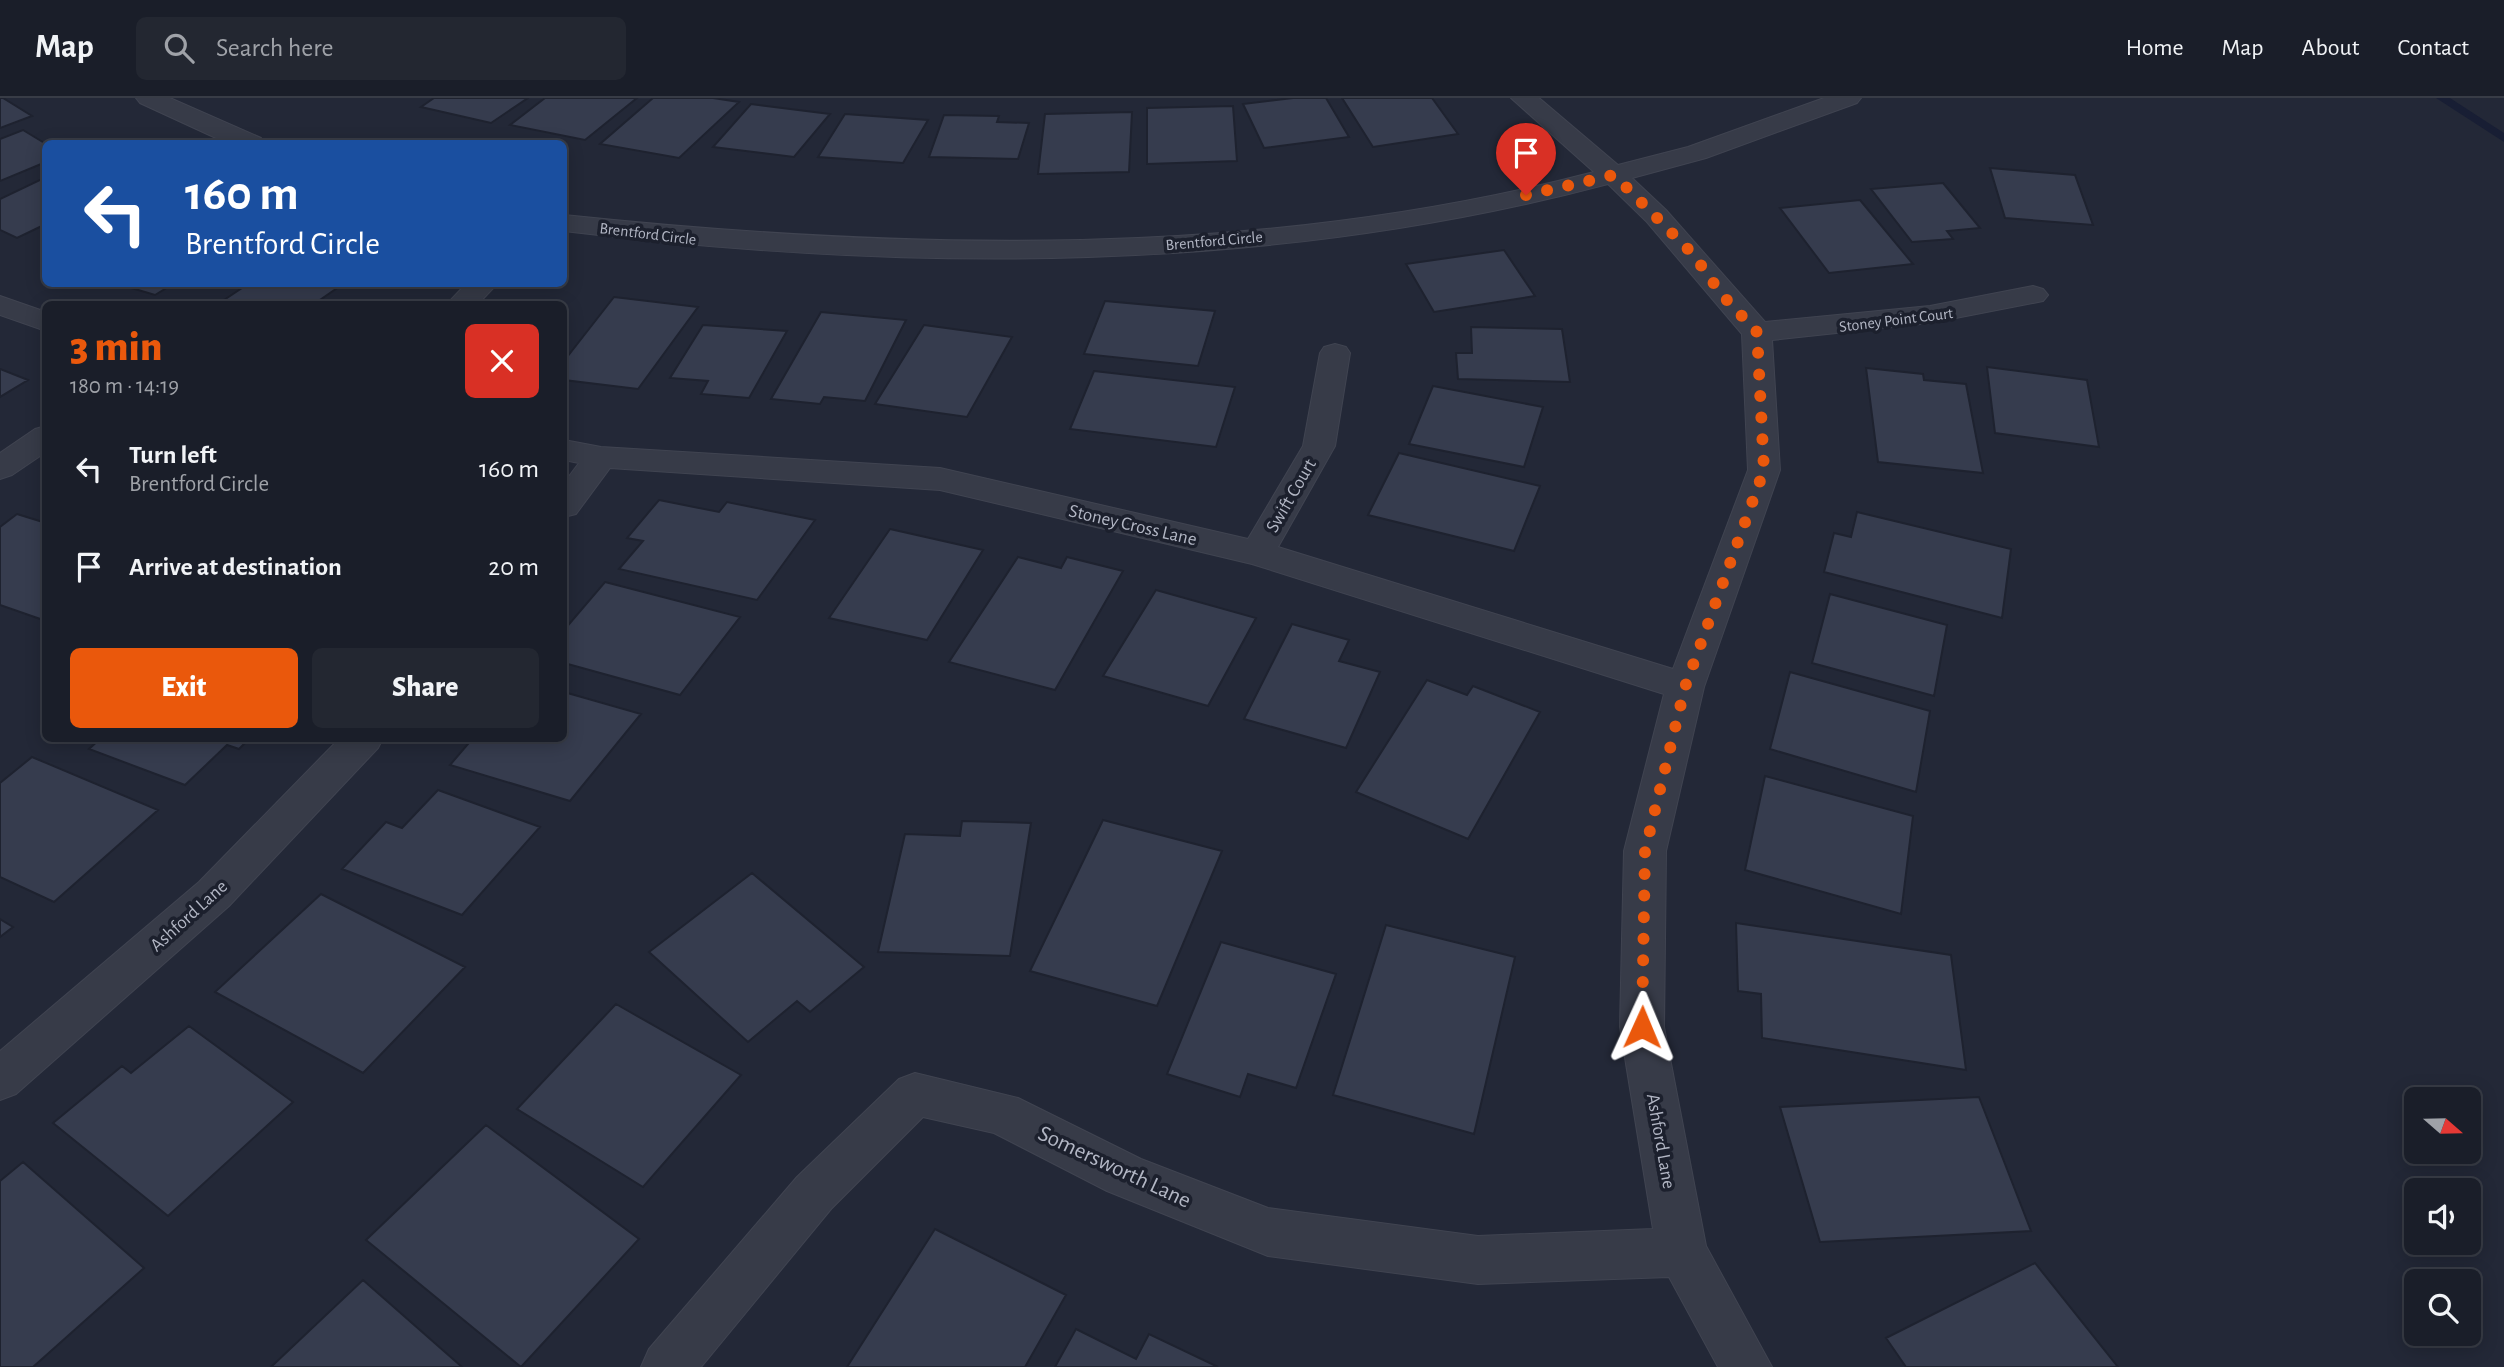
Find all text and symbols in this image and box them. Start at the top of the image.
search box [136,17,626,80]
icon: search [160,29,198,67]
text: Map [35,31,94,64]
text: Search here [216,35,334,61]
text: Home [2126,36,2184,60]
text: Map [2222,36,2264,60]
text: About [2302,36,2359,60]
text: Contact [2397,36,2469,60]
pin [1496,123,1556,195]
icon: arrive [1507,134,1545,172]
icon: left [70,168,161,259]
text: 160 m [185,170,299,219]
street label: Brentford Circle [599,220,697,248]
text: Brentford Circle [185,228,380,260]
street label: Brentford Circle [1165,229,1263,253]
street label: Stoney Point Court [1838,305,1954,336]
button: close [465,324,539,398]
text: 3 min [70,326,162,368]
text: 180 m · 14:19 [70,375,179,398]
text: Turn left [129,442,217,468]
icon: left [70,450,108,488]
text: 160 m [479,456,539,482]
street label: Swift Court [1263,456,1320,536]
text: Brentford Circle [129,473,269,496]
street label: Stoney Cross Lane [1067,501,1199,549]
icon: arrive [70,548,108,586]
text: Arrive at destination [129,554,342,580]
text: 20 m [488,554,539,580]
button: Exit [70,648,298,728]
button: Share [312,648,539,728]
street label: Ashford Lane [147,877,231,955]
position arrow [1605,990,1679,1064]
north arrow [2404,1087,2482,1164]
map controls [2404,1087,2481,1346]
street label: Ashford Lane [1643,1092,1678,1190]
street label: Somersworth Lane [1034,1122,1194,1213]
button: sound [2404,1178,2481,1255]
button: search [2404,1269,2481,1346]

